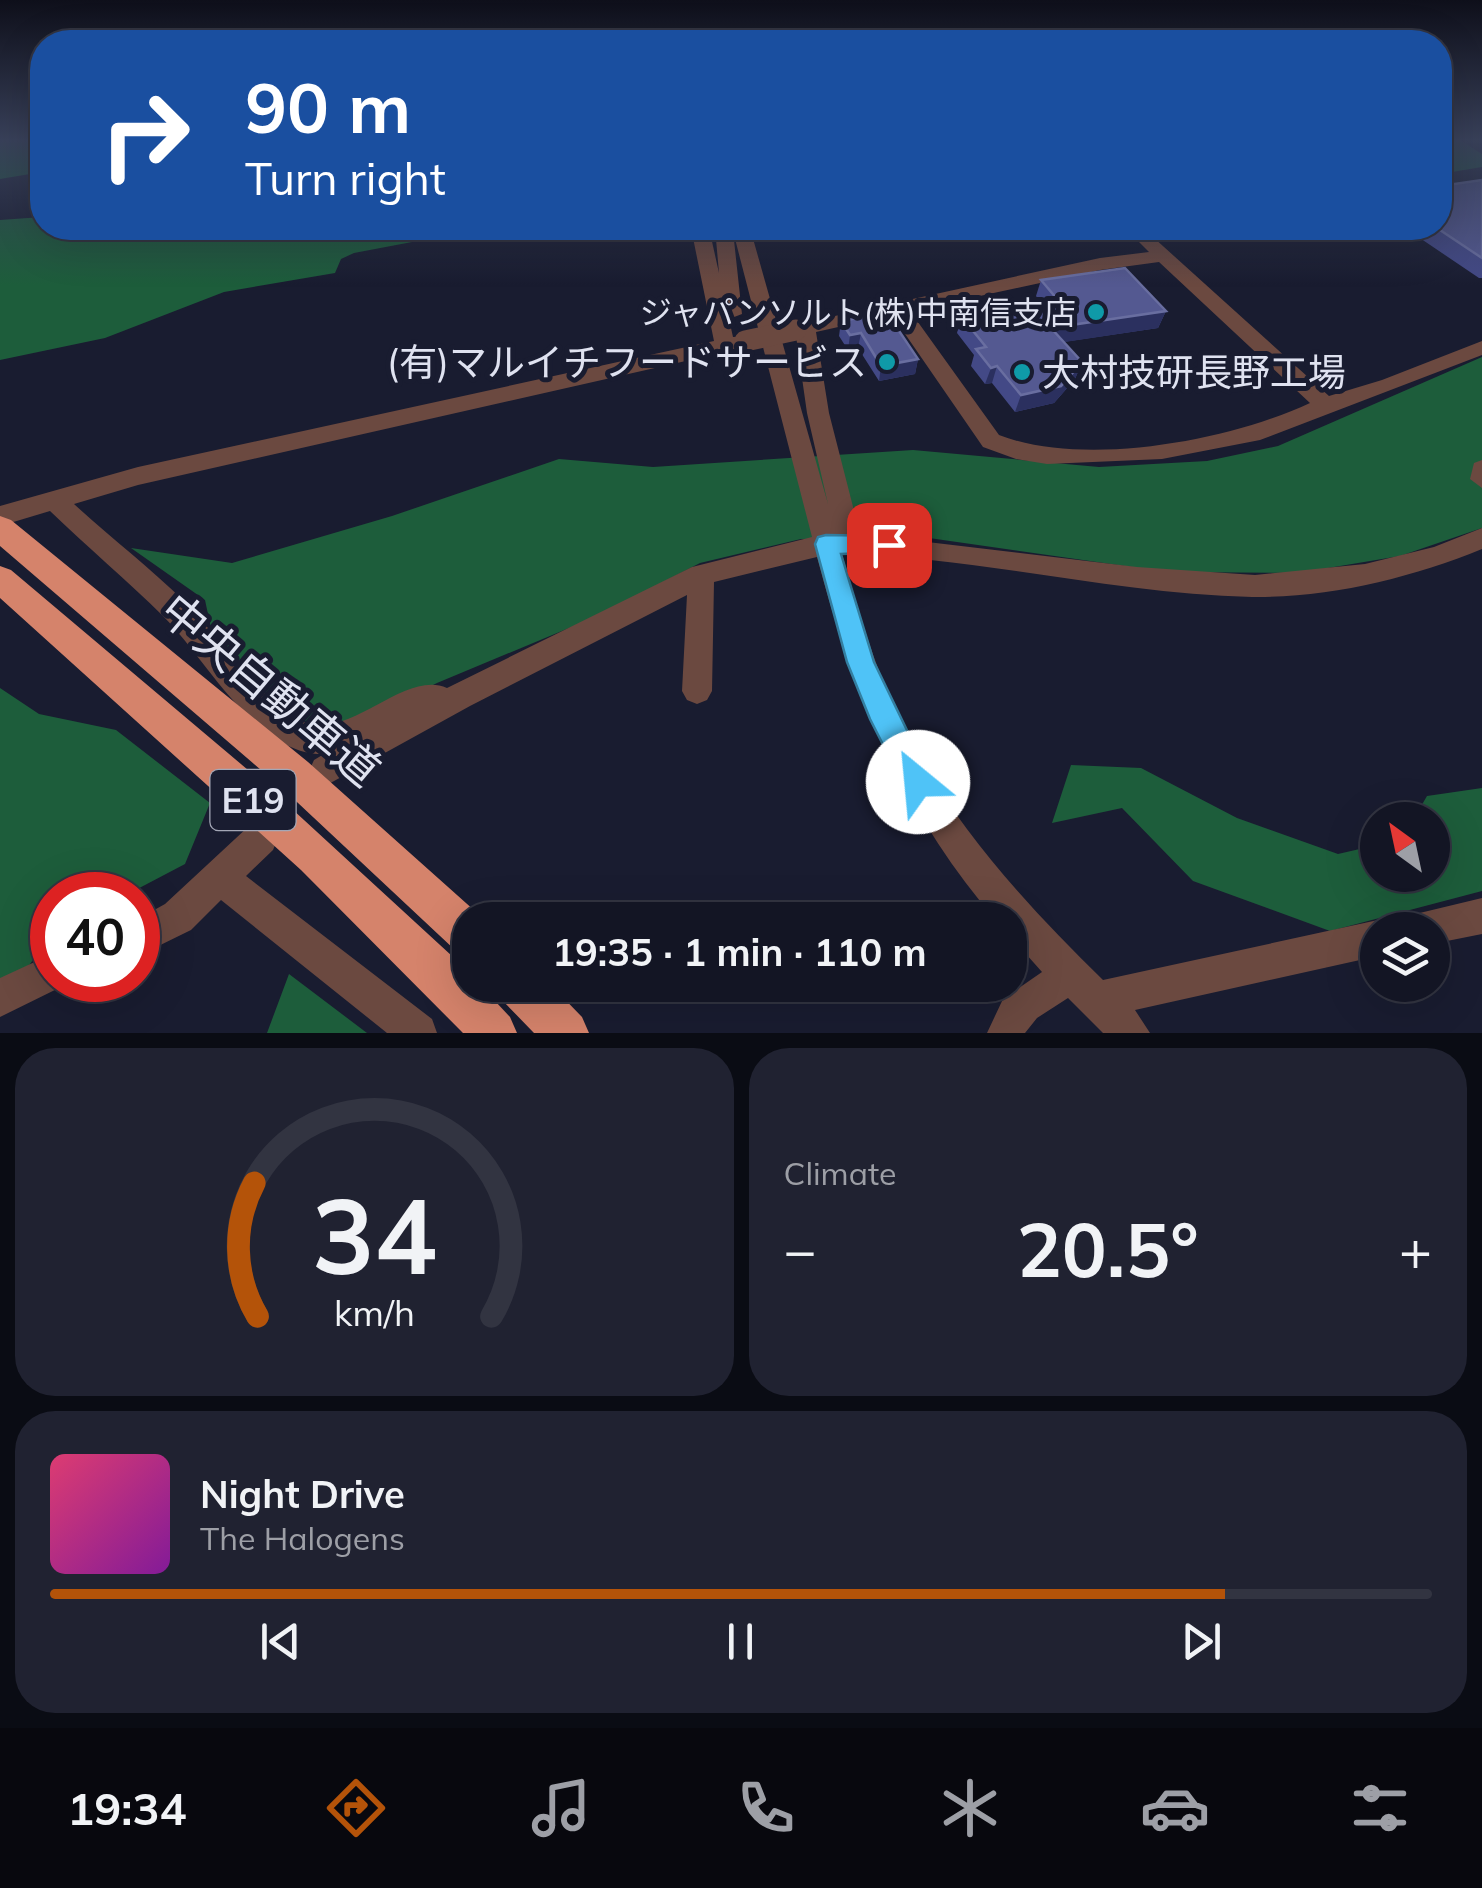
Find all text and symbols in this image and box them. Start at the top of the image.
text: 90 m [245,63,411,151]
icon: right [80,70,210,200]
text: Turn right [245,150,446,206]
place label: ジャパンソルト(株)中南信支店 [640,292,1076,332]
marker: ジャパンソルト(株)中南信支店 [1085,301,1107,323]
place label: (有)マルイチフードサービス [387,338,867,386]
place label: 大村技研長野工場 [1042,348,1346,396]
marker: (有)マルイチフードサービス [876,351,898,373]
marker: 大村技研長野工場 [1011,361,1033,383]
pin [847,503,932,588]
icon: arrive [862,518,917,573]
street label: 中央自動車道 [150,581,392,797]
position arrow [866,730,970,834]
road number: E19 [210,770,296,830]
north arrow [1360,802,1450,892]
map controls [1360,802,1450,1002]
speed limit sign: 40 [30,872,160,1002]
button: layers [1360,912,1450,1002]
text: 19:35 · 1 min · 110 m [552,928,927,976]
text: Climate [784,1153,896,1193]
text: 34 [312,1169,437,1300]
text: 20.5° [1017,1202,1199,1296]
text: − [784,1215,817,1284]
text: + [1399,1215,1432,1284]
text: km/h [334,1290,415,1335]
text: Night Drive [200,1470,405,1518]
text: The Halogens [200,1518,405,1558]
icon: previous [253,1614,308,1669]
icon: pause [713,1614,768,1669]
icon: next [1174,1614,1229,1669]
icon: directions [321,1773,391,1843]
icon: music [526,1773,596,1843]
icon: phone [731,1773,801,1843]
icon: climate [935,1773,1005,1843]
icon: car [1140,1773,1210,1843]
icon: filters [1345,1773,1415,1843]
text: 19:34 [67,1780,187,1836]

